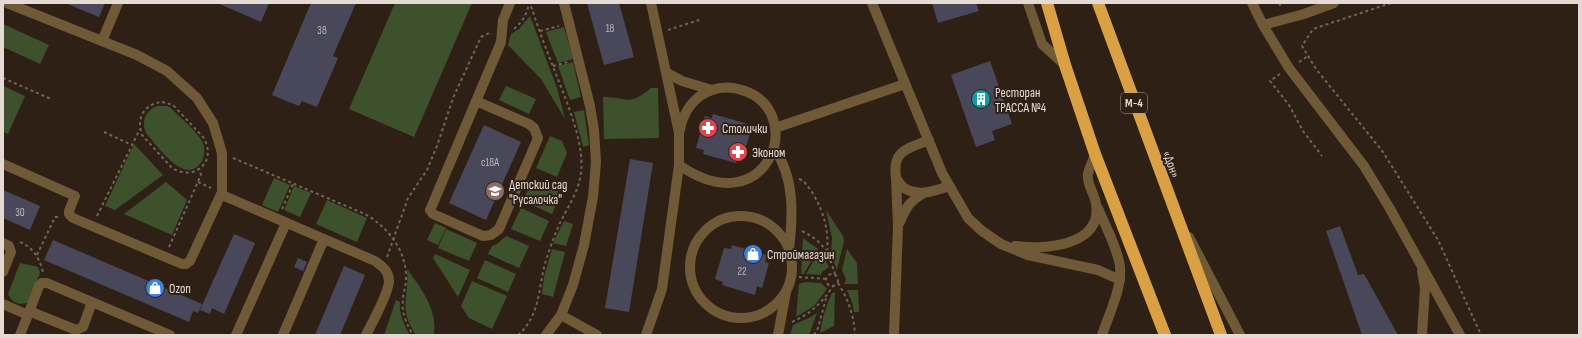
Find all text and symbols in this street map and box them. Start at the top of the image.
house number: 18 [606,22,615,35]
house number: 38 [317,24,327,37]
place label: Ресторан ТРАССА №4 [995,85,1047,116]
building icon: Ресторан ТРАССА №4 [970,88,992,110]
road number: М-4 [1121,93,1147,113]
pharmacy icon: Столички [697,117,719,139]
place label: Столички [722,121,768,137]
pharmacy icon: Эконом [727,141,749,163]
place label: Эконом [752,145,785,161]
street label: «Дон» [1159,149,1183,180]
house number: с18А [481,156,499,169]
place label: Детский сад "Русалочка" [509,177,567,208]
school or university icon: Детский сад "Русалочка" [484,180,506,202]
house number: 30 [15,206,25,219]
shop icon: Строймагазин [742,243,764,265]
place label: Строймагазин [767,247,835,263]
house number: 22 [737,265,747,278]
shop icon: Ozon [144,277,166,299]
place label: Ozon [169,281,191,297]

